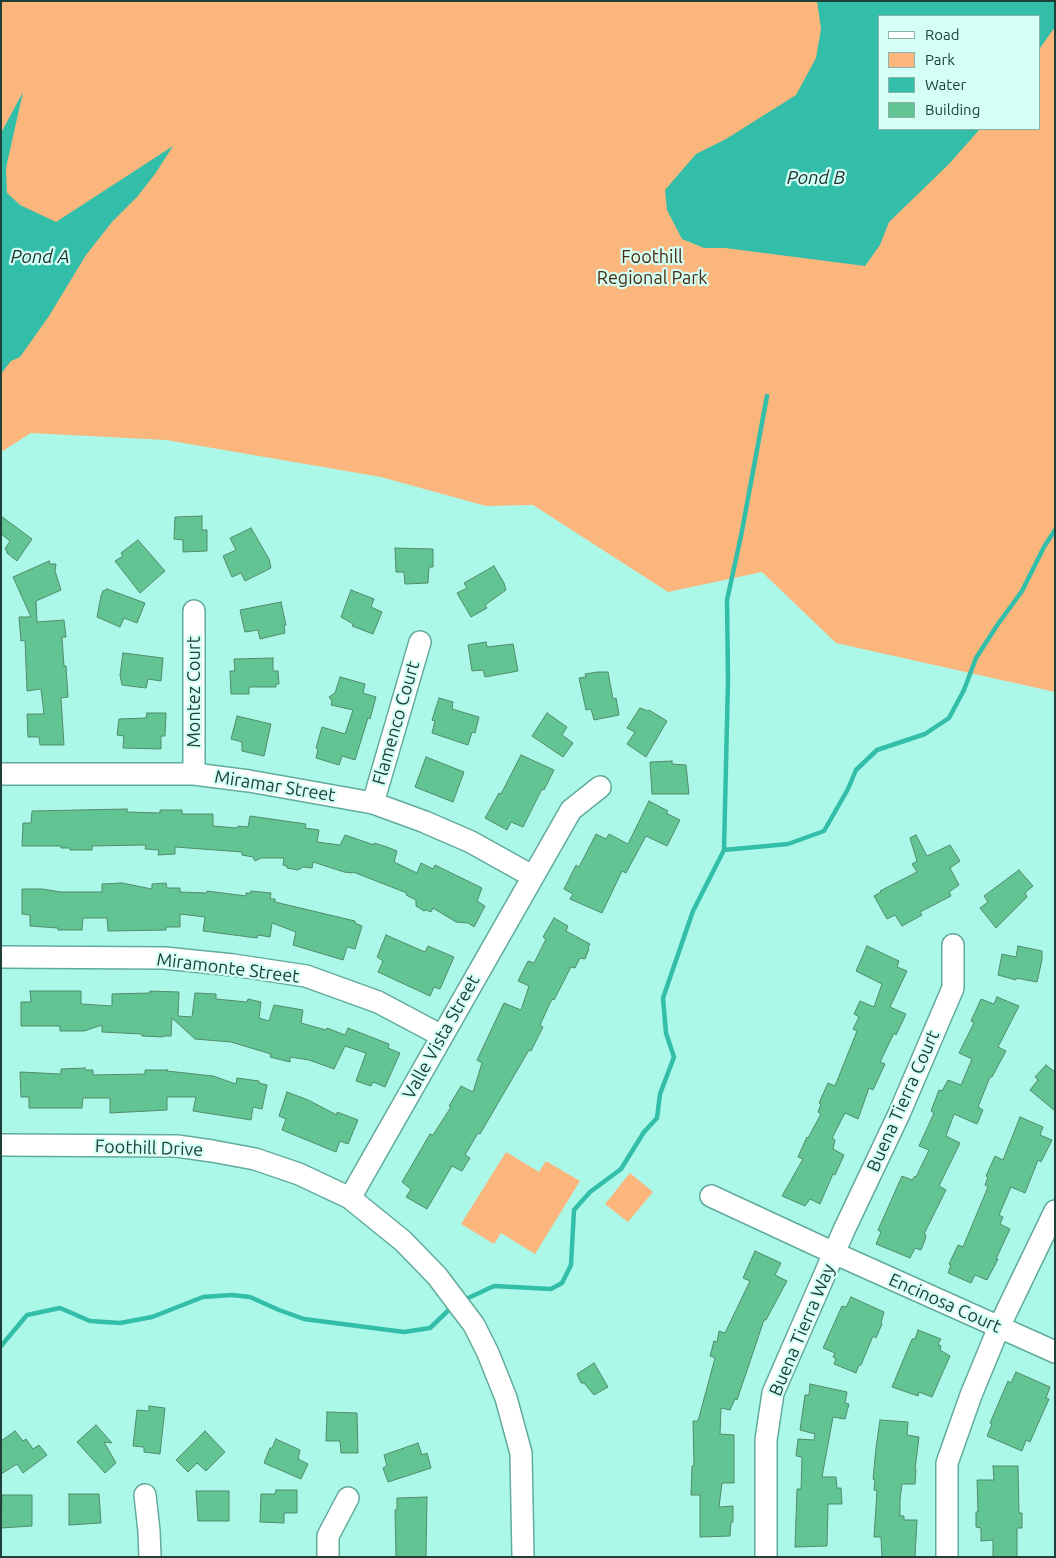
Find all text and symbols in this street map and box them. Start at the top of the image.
legend [878,15,1041,130]
text: Road [925,26,960,43]
text: Park [925,51,955,68]
text: Water [925,76,966,93]
text: Building [925,101,980,118]
water label: Pond B [787,167,845,189]
water label: Pond A [10,246,70,268]
park label: Foothill Regional Park [597,246,707,288]
street label: Montez Court [183,636,205,748]
street label: Flamenco Court [368,659,424,787]
street label: Miramar Street [213,766,337,806]
street label: Miramonte Street [155,949,301,987]
street label: Valle Vista Street [398,971,484,1103]
street label: Buena Tierra Court [862,1027,944,1175]
street label: Foothill Drive [94,1135,204,1161]
street label: Buena Tierra Way [764,1261,840,1399]
street label: Encinosa Court [885,1269,1005,1337]

